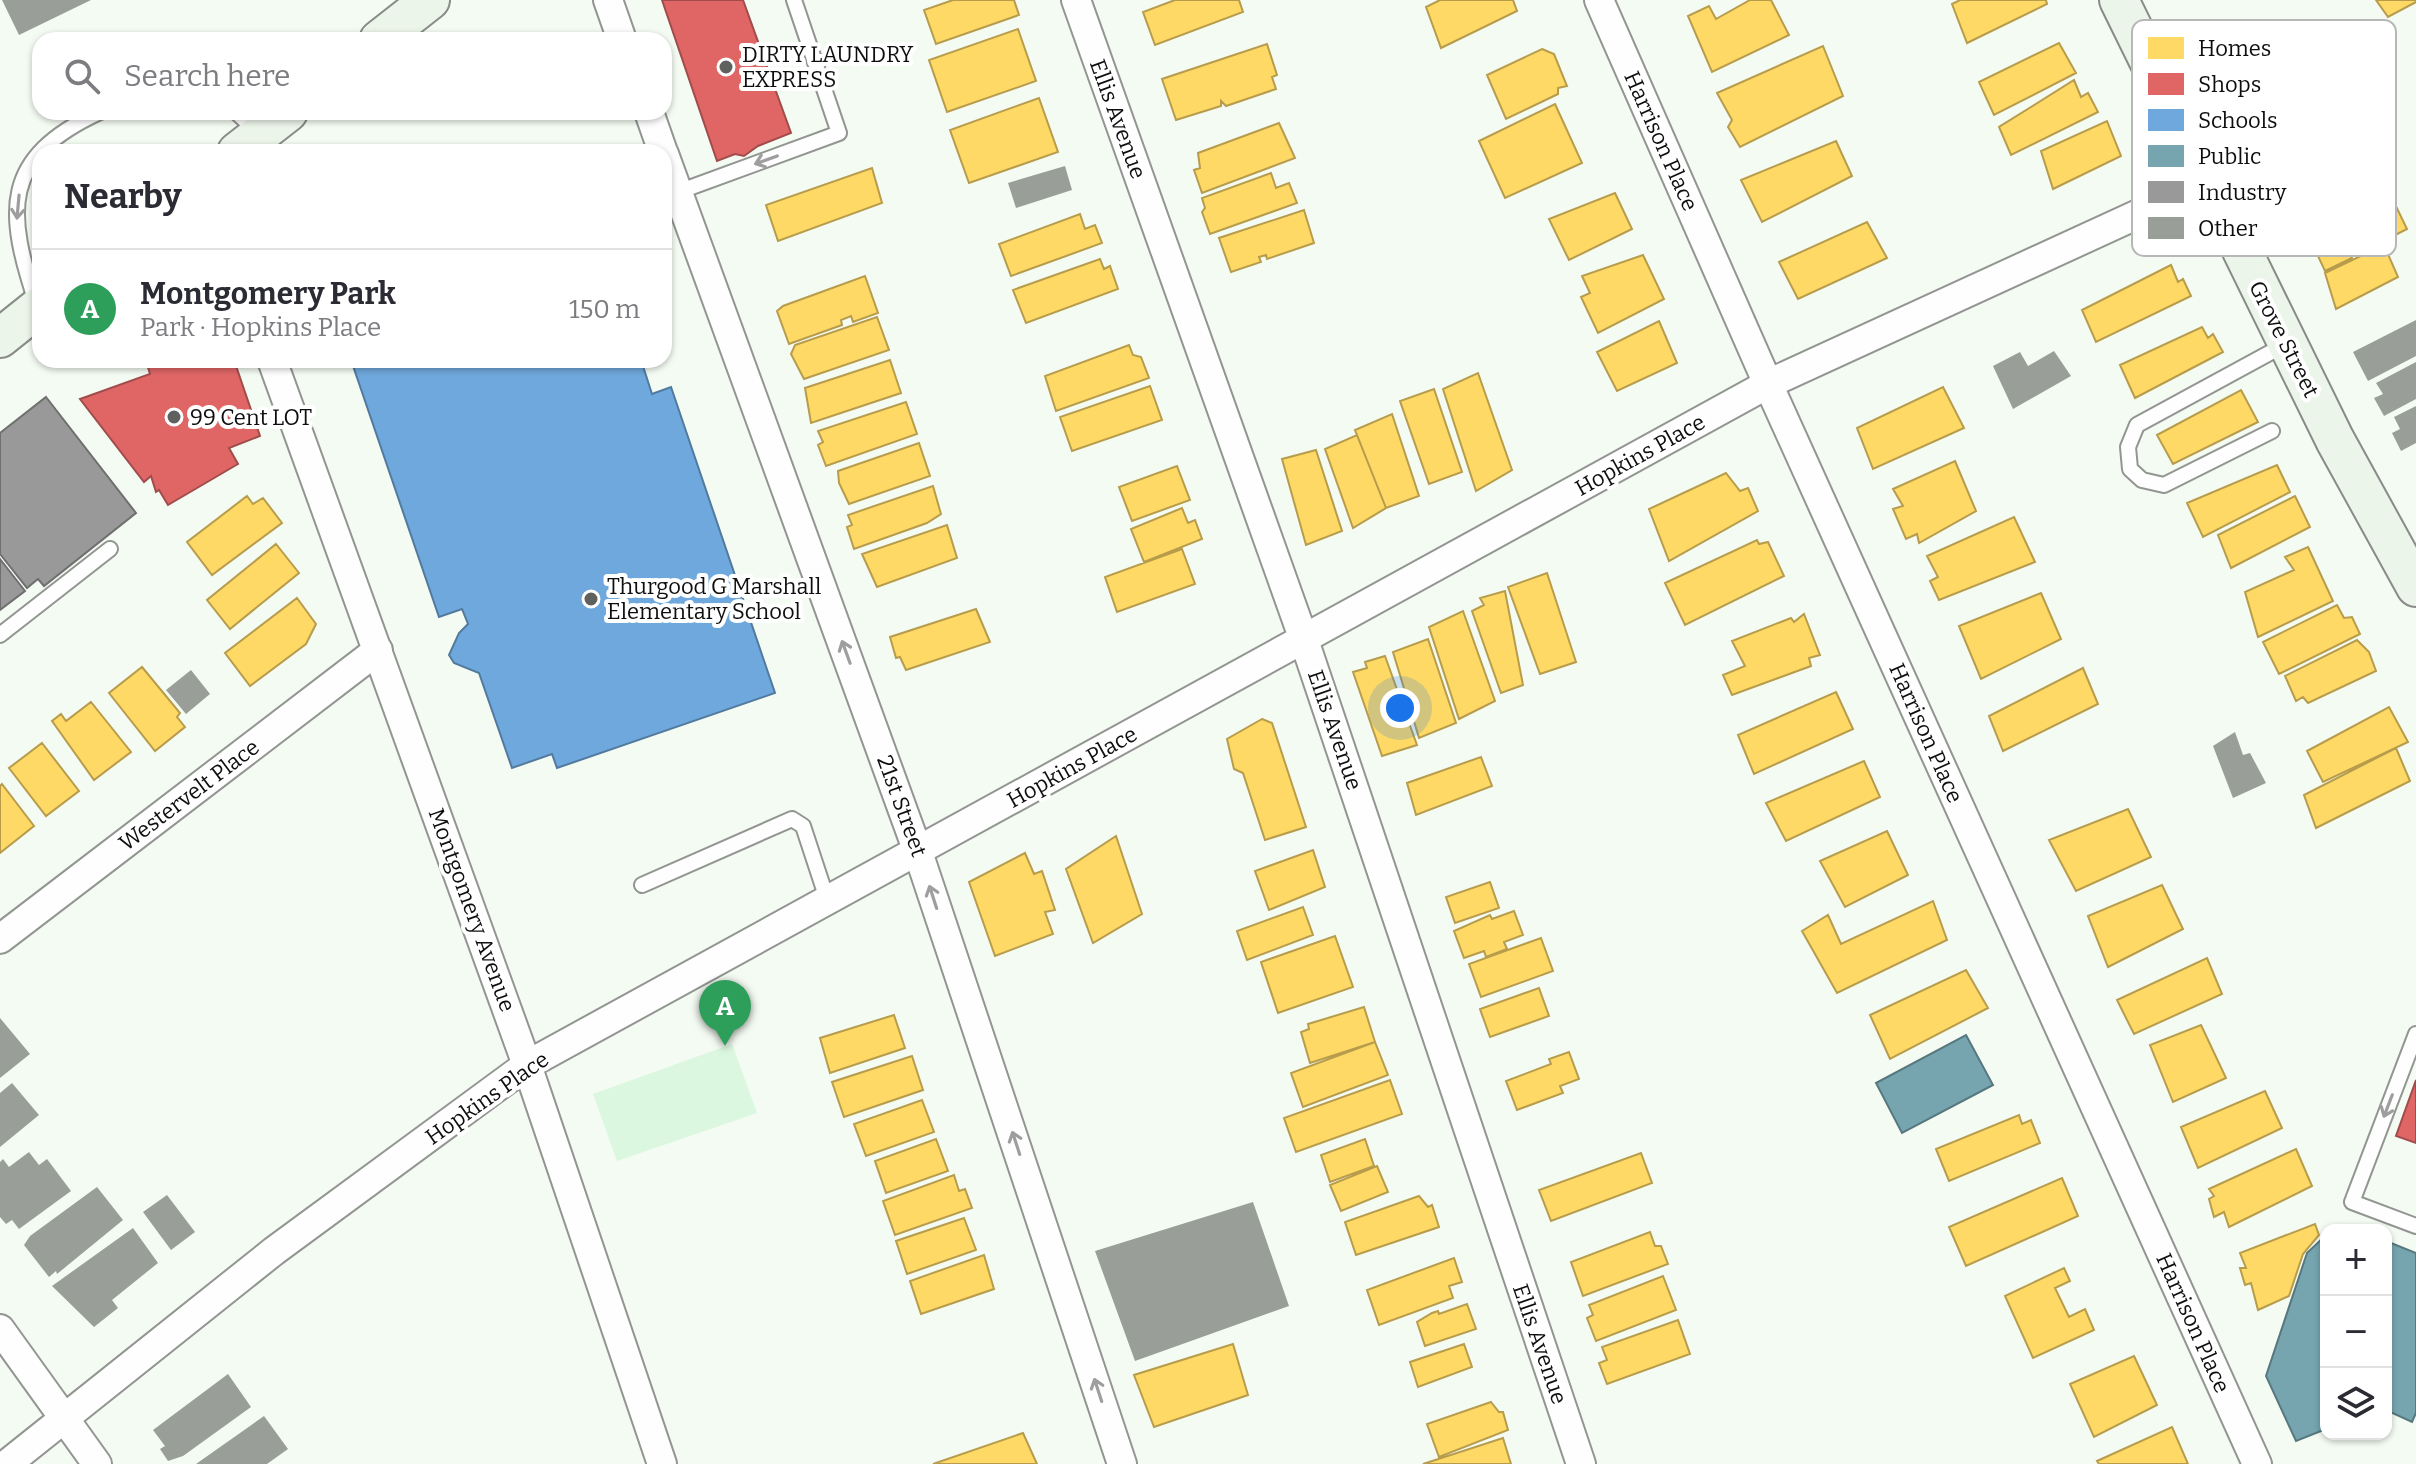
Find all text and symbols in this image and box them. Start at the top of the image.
legend [2132,20,2396,256]
search box [32,32,672,120]
text: Homes [2198,35,2271,62]
place label: DIRTY LAUNDRY EXPRESS [742,41,914,93]
icon: search [60,54,104,98]
street label: Ellis Avenue [1084,56,1152,182]
text: Search here [124,58,291,94]
marker: DIRTY LAUNDRY EXPRESS [717,58,735,76]
street label: Harrison Place [1618,67,1704,215]
text: Shops [2198,71,2261,98]
text: Schools [2198,107,2278,134]
text: Public [2198,143,2261,170]
one-way arrow [754,153,779,168]
text: Nearby [64,176,182,217]
text: Industry [2198,179,2287,206]
one-way arrow [10,193,25,220]
text: Other [2198,215,2258,242]
text: Montgomery Park [140,276,396,312]
street label: Grove Street [2243,276,2325,402]
text: A [81,294,99,325]
text: 150 m [569,294,640,325]
text: Park · Hopkins Place [140,312,381,343]
place label: 99 Cent LOT [190,404,312,431]
marker: 99 Cent LOT [165,408,183,426]
street label: Hopkins Place [1570,408,1710,502]
place label: Thurgood G Marshall Elementary School [607,573,821,625]
marker: Thurgood G Marshall Elementary School [582,590,600,608]
one-way arrow [837,640,852,665]
street label: Harrison Place [1883,659,1969,807]
street label: Ellis Avenue [1302,666,1368,794]
your location [1380,688,1420,728]
street label: Hopkins Place [1002,720,1142,814]
street label: Westervelt Place [113,733,265,857]
street label: 21st Street [871,752,933,860]
street label: Montgomery Avenue [423,805,521,1015]
one-way arrow [925,884,940,909]
pin: A [699,980,751,1046]
street label: Hopkins Place [420,1046,554,1150]
one-way arrow [2380,1093,2394,1118]
one-way arrow [1007,1131,1022,1156]
map controls [2320,1224,2392,1440]
button: + [2320,1224,2392,1296]
street label: Harrison Place [2150,1249,2236,1397]
street label: Ellis Avenue [1507,1280,1573,1408]
button: − [2320,1296,2392,1368]
button: layers [2320,1368,2392,1440]
one-way arrow [1089,1378,1104,1403]

